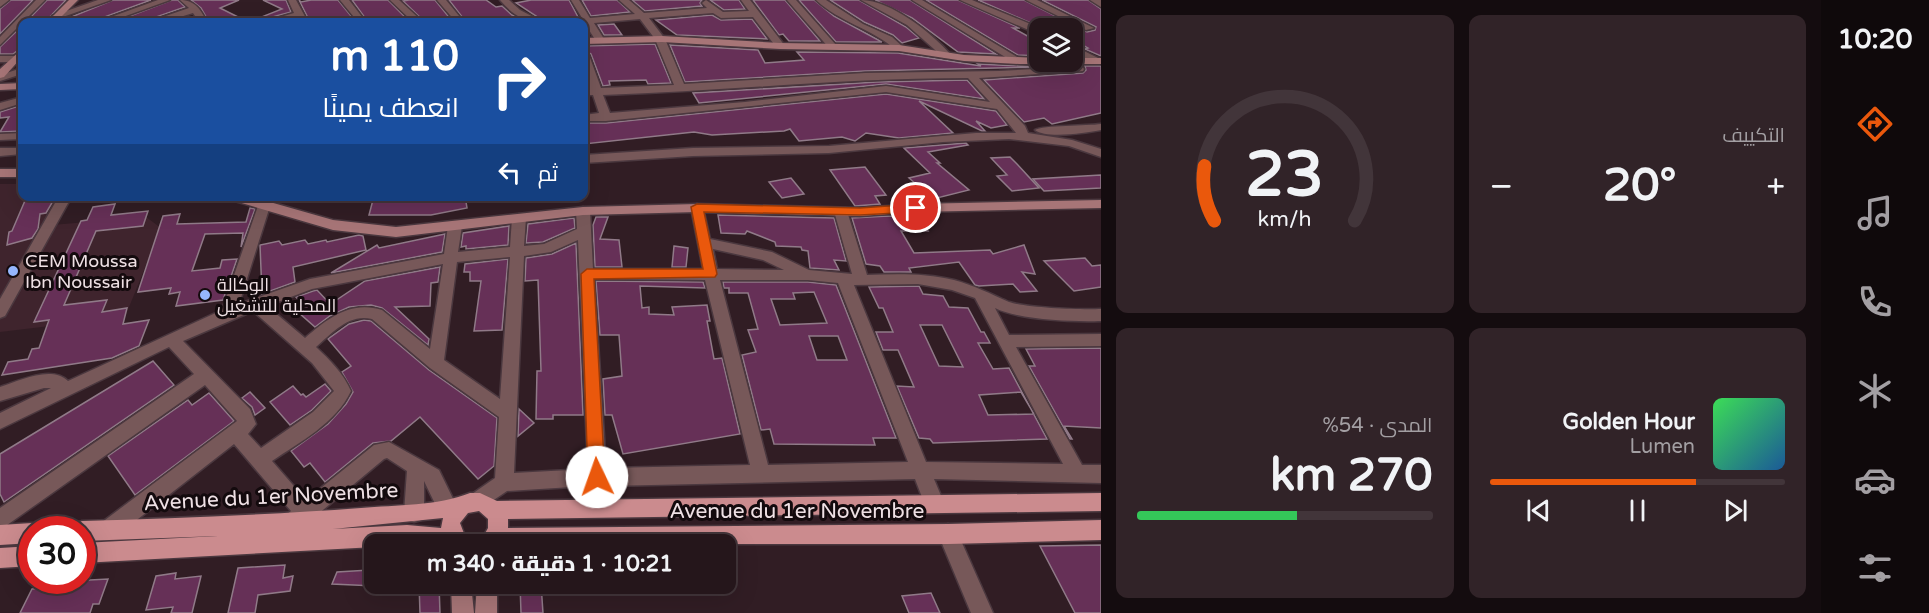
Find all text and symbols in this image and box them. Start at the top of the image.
map controls [1029,18,1083,72]
button: layers [1029,18,1083,72]
text: 10:20 [1838,23,1912,56]
text: 110 m [330,31,459,82]
icon: right [480,42,558,120]
text: انعطف يمينًا [322,92,459,125]
icon: directions [1854,103,1896,145]
text: التكييف [1722,124,1785,148]
text: 23 [1246,138,1324,213]
icon: left [493,156,526,189]
text: 20° [1603,159,1676,213]
text: ثم [538,161,558,187]
text: − [1490,167,1513,206]
text: + [1766,167,1785,206]
pin [890,182,941,233]
icon: arrive [899,191,932,224]
icon: music [1854,192,1896,234]
text: km/h [1258,206,1312,232]
place label: CEM Moussa Ibn Noussair [25,250,138,293]
marker: CEM Moussa Ibn Noussair [6,264,20,278]
place label: الوكالة المحلية للتشغيل [217,274,336,317]
icon: phone [1854,281,1896,323]
marker: الوكالة المحلية للتشغيل [198,288,212,302]
icon: climate [1854,370,1896,412]
text: Golden Hour [1563,409,1695,435]
text: المدى · 54% [1322,414,1433,438]
text: Lumen [1629,435,1695,459]
position arrow [565,445,629,509]
text: 270 km [1270,449,1433,503]
icon: car [1854,459,1896,501]
street label: Avenue du 1er Novembre [143,478,399,516]
icon: previous [1522,494,1555,527]
icon: pause [1621,494,1654,527]
icon: next [1719,494,1752,527]
street label: Avenue du 1er Novembre [670,499,925,524]
speed limit sign: 30 [18,516,96,594]
icon: filters [1854,547,1896,589]
text: 10:21 · 1 دقيقة · 340 m [427,551,673,577]

